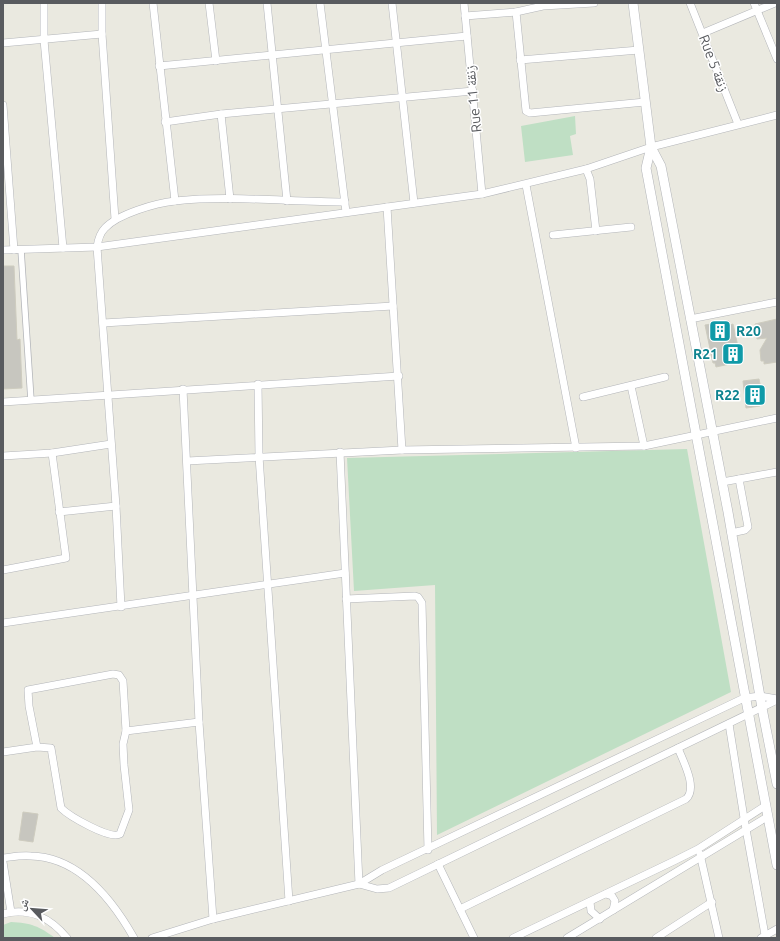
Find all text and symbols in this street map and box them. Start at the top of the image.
street label: Rue 5 زنقة [695,32,732,94]
street label: Rue 11 زنقة [462,64,485,133]
building icon: R20 [707,318,733,344]
place label: R20 [736,323,761,339]
building icon: R21 [720,341,746,367]
place label: R21 [693,346,718,362]
building icon: R22 [742,382,768,408]
place label: R22 [715,387,740,403]
north arrow [12,889,52,929]
text: ش [15,896,33,913]

